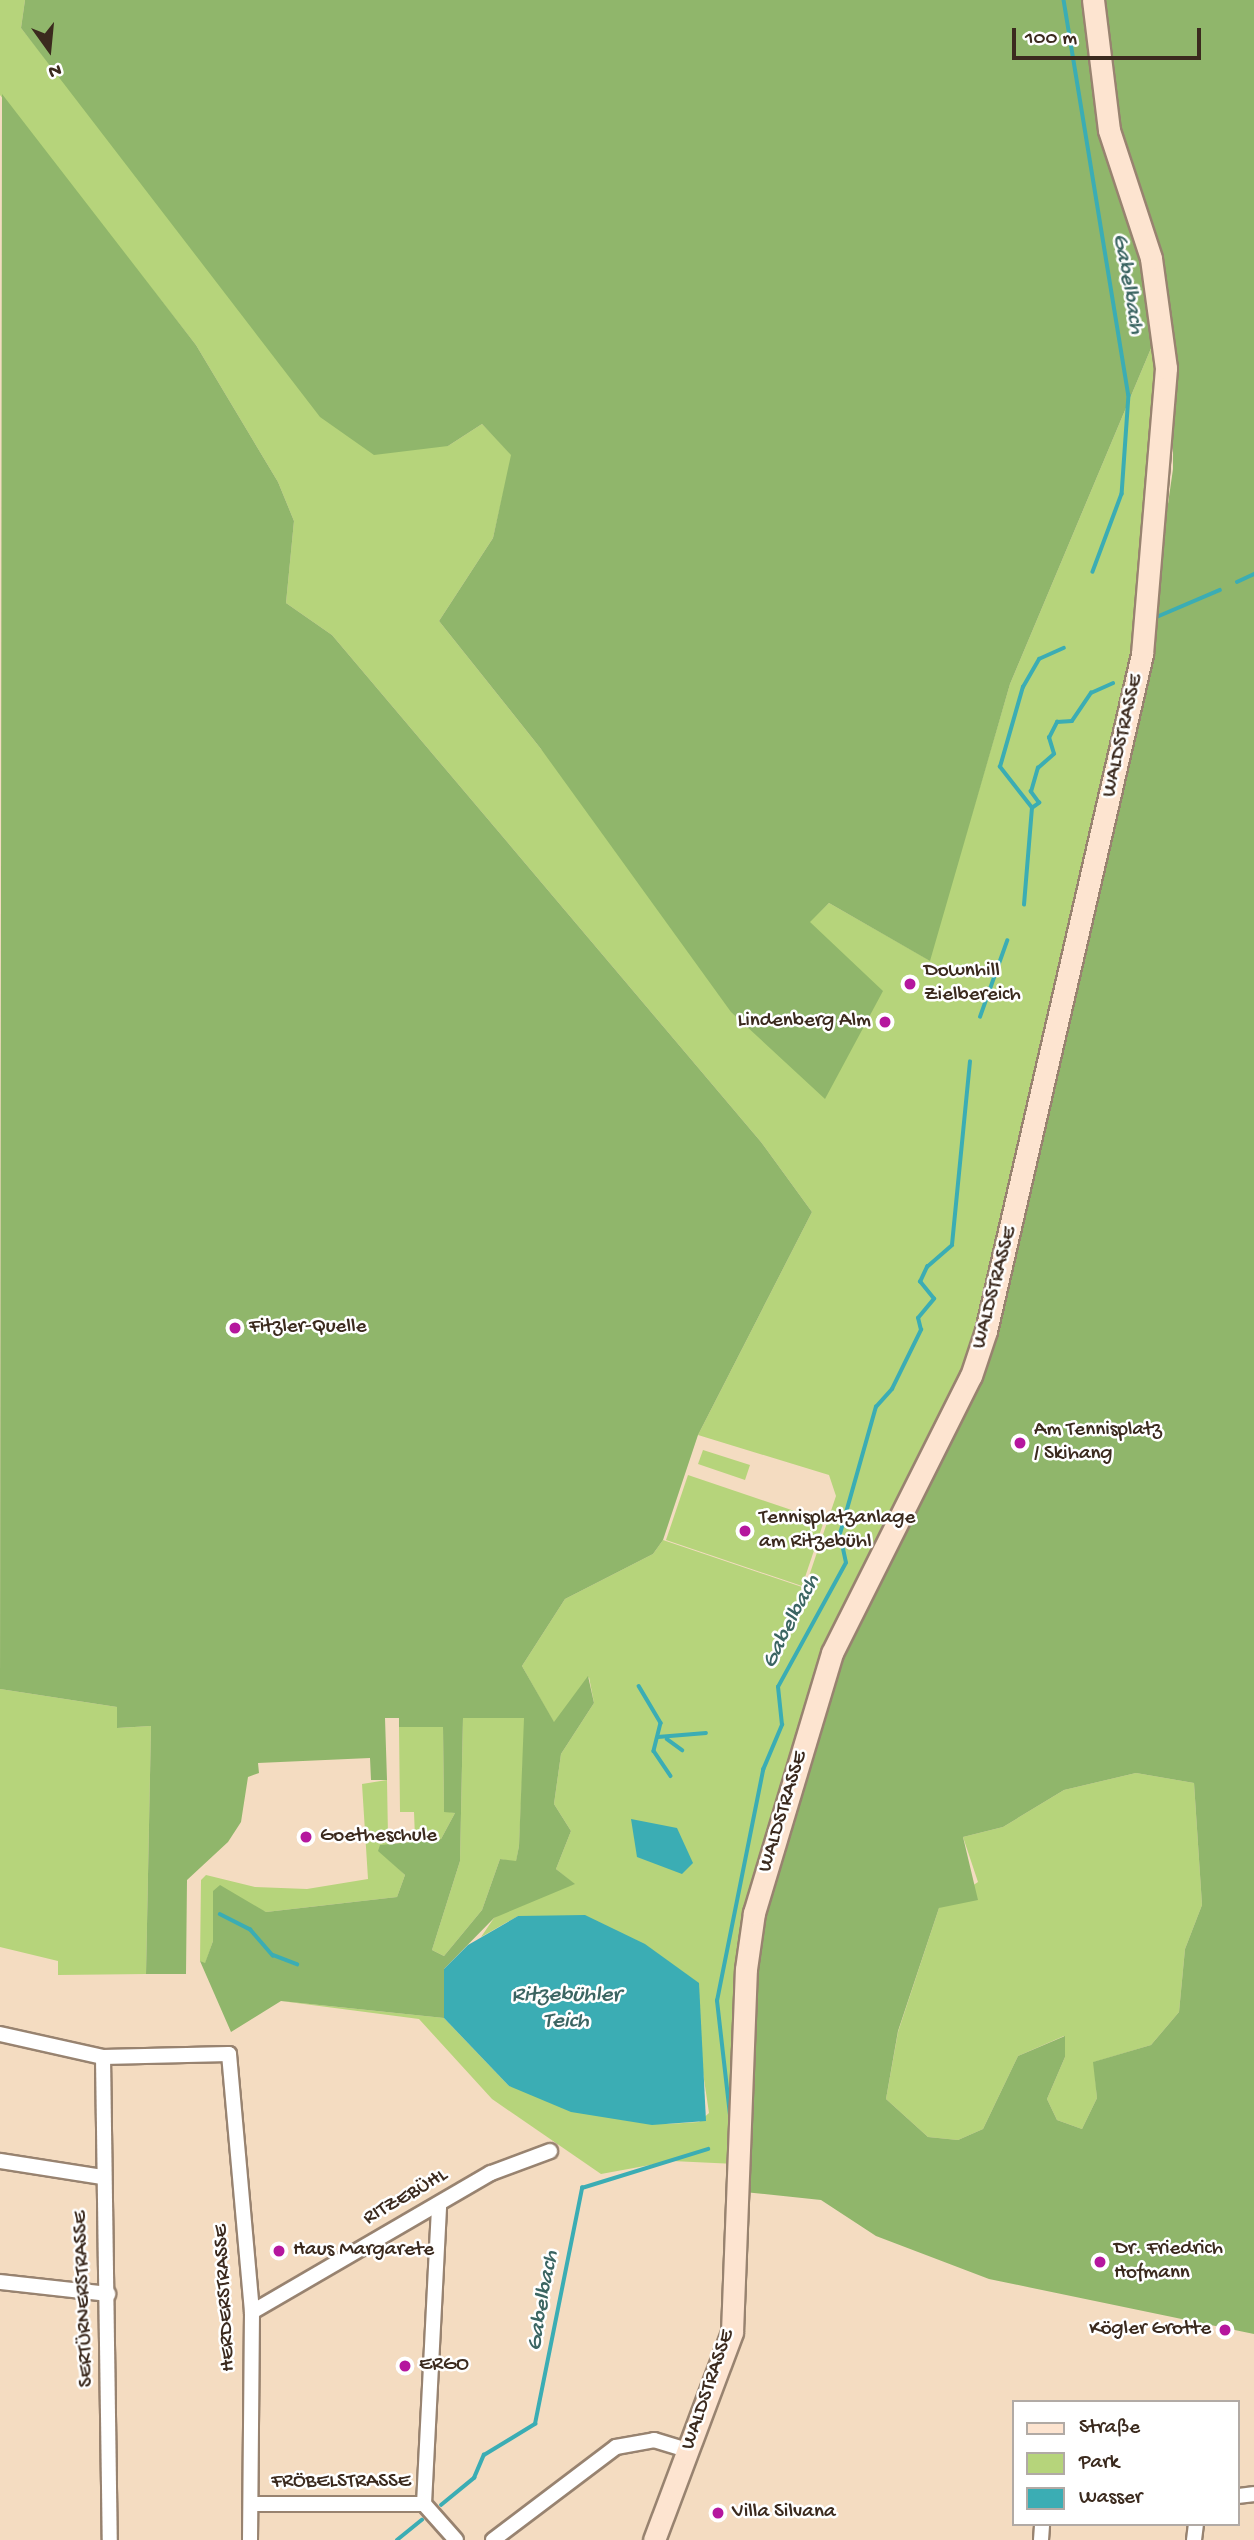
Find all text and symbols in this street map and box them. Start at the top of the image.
north arrow [14,14,84,84]
scale bar [1016,14,1205,58]
text: 100 m [1025,27,1077,52]
text: N [46,57,64,82]
water label: Gabelbach [1105,232,1149,336]
street label: WALDSTRASSE [1098,672,1150,800]
place label: Downhill Zielbereich [924,959,1021,1009]
marker: Downhill Zielbereich [902,976,918,992]
place label: Lindenberg Alm [737,1009,871,1035]
marker: Lindenberg Alm [877,1014,893,1030]
street label: WALDSTRASSE [968,1224,1024,1352]
place label: Fitzler-Quelle [249,1315,367,1341]
marker: Fitzler-Quelle [227,1320,243,1336]
place label: Am Tennisplatz / Skihang [1034,1418,1162,1468]
marker: Am Tennisplatz / Skihang [1012,1435,1028,1451]
place label: Tennisplatzanlage am Ritzebühl [759,1506,915,1556]
marker: Tennisplatzanlage am Ritzebühl [737,1523,753,1539]
water label: Gabelbach [757,1571,827,1673]
street label: WALDSTRASSE [754,1748,814,1876]
place label: Goetheschule [320,1824,437,1850]
marker: Goetheschule [298,1829,314,1845]
water label: Ritzebühler Teich [512,1982,620,2036]
street label: RITZEBÜHL [359,2164,453,2232]
street label: SERTÜRNERSTRASSE [69,2210,101,2388]
street label: HERDERSTRASSE [210,2224,242,2372]
place label: Dr. Friedrich Hofmann [1114,2237,1223,2287]
place label: Haus Margarete [293,2238,434,2264]
marker: Haus Margarete [271,2243,287,2259]
water label: Gabelbach [522,2249,566,2353]
marker: Dr. Friedrich Hofmann [1092,2254,1108,2270]
place label: Kögler Grotte [1089,2317,1211,2343]
marker: Kögler Grotte [1217,2322,1233,2338]
street label: WALDSTRASSE [677,2327,741,2453]
place label: ERGO [419,2353,469,2379]
marker: ERGO [397,2358,413,2374]
legend [1012,2400,1240,2526]
text: Straße [1079,2416,1140,2441]
text: Park [1079,2451,1119,2476]
street label: FRÖBELSTRASSE [271,2470,411,2496]
text: Wasser [1079,2486,1142,2511]
place label: Villa Silvana [732,2500,836,2526]
marker: Villa Silvana [710,2505,726,2521]

